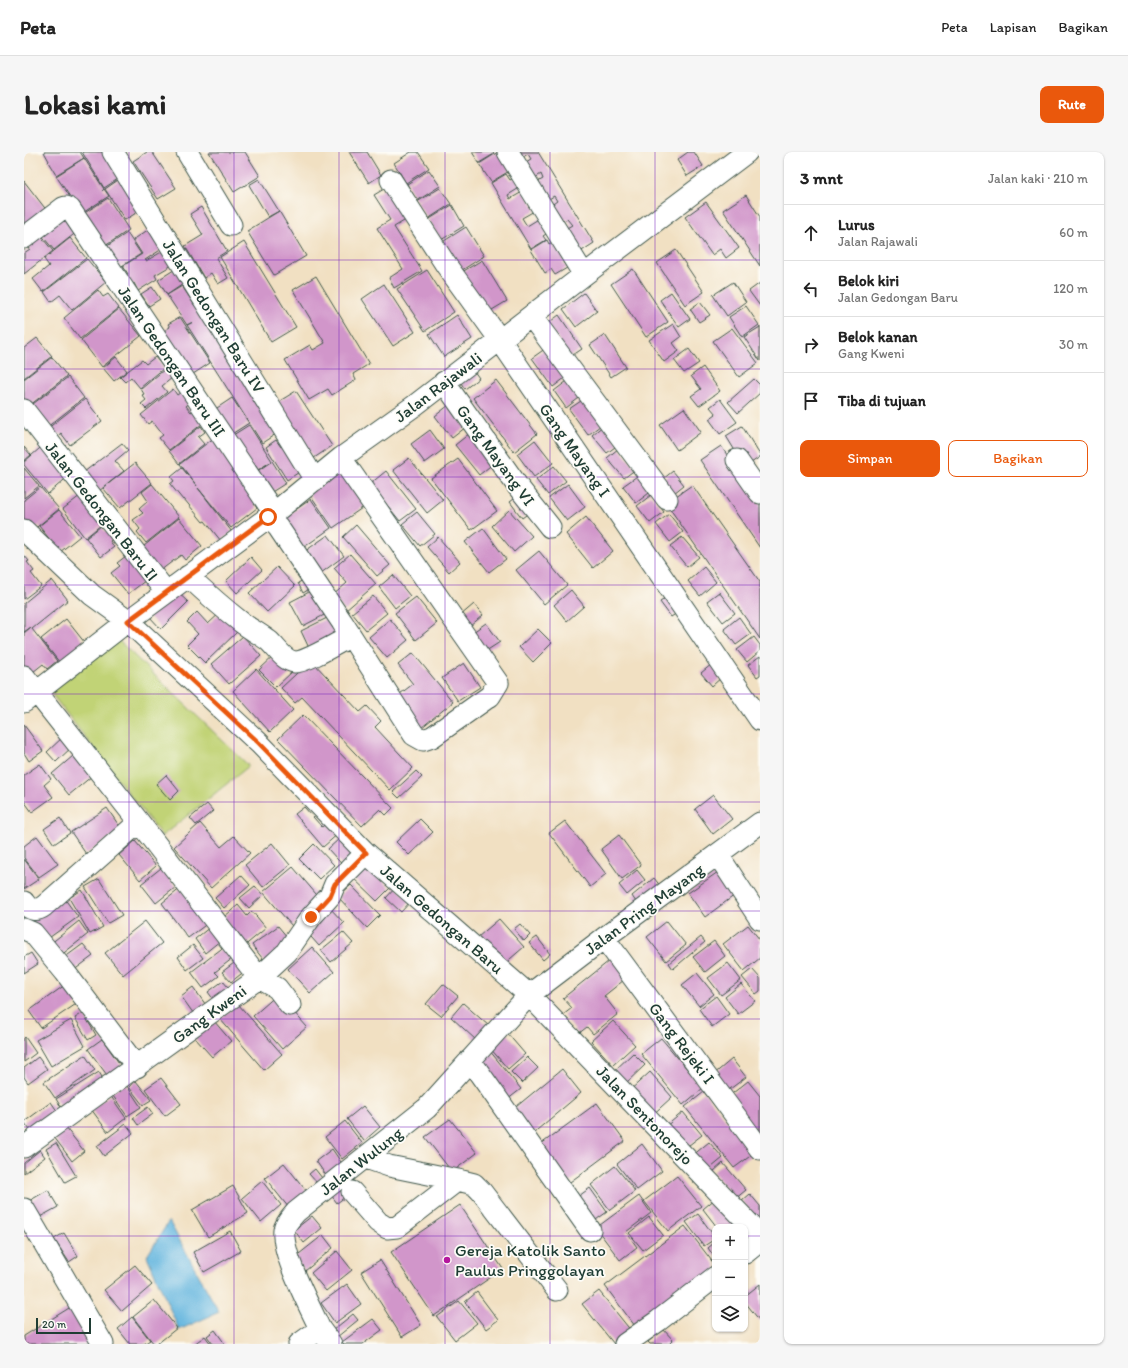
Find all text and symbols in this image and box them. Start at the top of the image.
text: Peta [20,16,56,39]
text: Peta [941,19,968,36]
text: Lapisan [990,19,1037,36]
text: Bagikan [1059,19,1108,36]
button: Rute [1040,86,1104,123]
text: Lokasi kami [24,87,166,121]
text: 3 mnt [800,168,843,188]
text: Jalan kaki · 210 m [988,171,1088,186]
text: Lurus [838,216,875,234]
icon: ahead [800,222,822,244]
text: 60 m [1059,225,1088,240]
text: Jalan Rajawali [838,234,918,249]
street label: Jalan Gedongan Baru IV [159,236,269,396]
text: Belok kiri [838,272,899,290]
icon: left [800,278,822,300]
text: 120 m [1053,281,1088,296]
street label: Jalan Gedongan Baru III [114,282,230,440]
text: Jalan Gedongan Baru [838,290,958,305]
text: Belok kanan [838,328,918,346]
icon: right [800,334,822,356]
text: 30 m [1059,337,1088,352]
text: Gang Kweni [838,346,904,361]
street label: Jalan Rajawali [390,348,486,426]
icon: arrive [800,390,822,412]
text: Tiba di tujuan [838,392,926,410]
street label: Gang Mayang I [535,399,615,501]
street label: Gang Mayang VI [453,401,539,509]
street label: Jalan Gedongan Baru II [41,437,163,585]
button: Simpan [800,440,940,477]
button: Bagikan [948,440,1088,477]
route start [259,508,277,526]
street label: Jalan Pring Mayang [580,859,708,959]
street label: Jalan Gedongan Baru [376,860,508,978]
route end [302,908,320,926]
street label: Gang Kweni [168,980,250,1048]
street label: Gang Rejeki I [645,998,719,1088]
street label: Jalan Sentonorejo [592,1061,698,1169]
street label: Jalan Wulung [316,1122,407,1199]
map controls [712,1224,748,1332]
button: + [712,1224,748,1260]
place label: Gereja Katolik Santo Paulus Pringgolayan [455,1240,606,1280]
marker: Gereja Katolik Santo Paulus Pringgolayan [442,1255,452,1265]
button: − [712,1260,748,1296]
button: layers [712,1296,748,1332]
scale bar [36,1316,91,1335]
text: 20 m [42,1318,66,1331]

